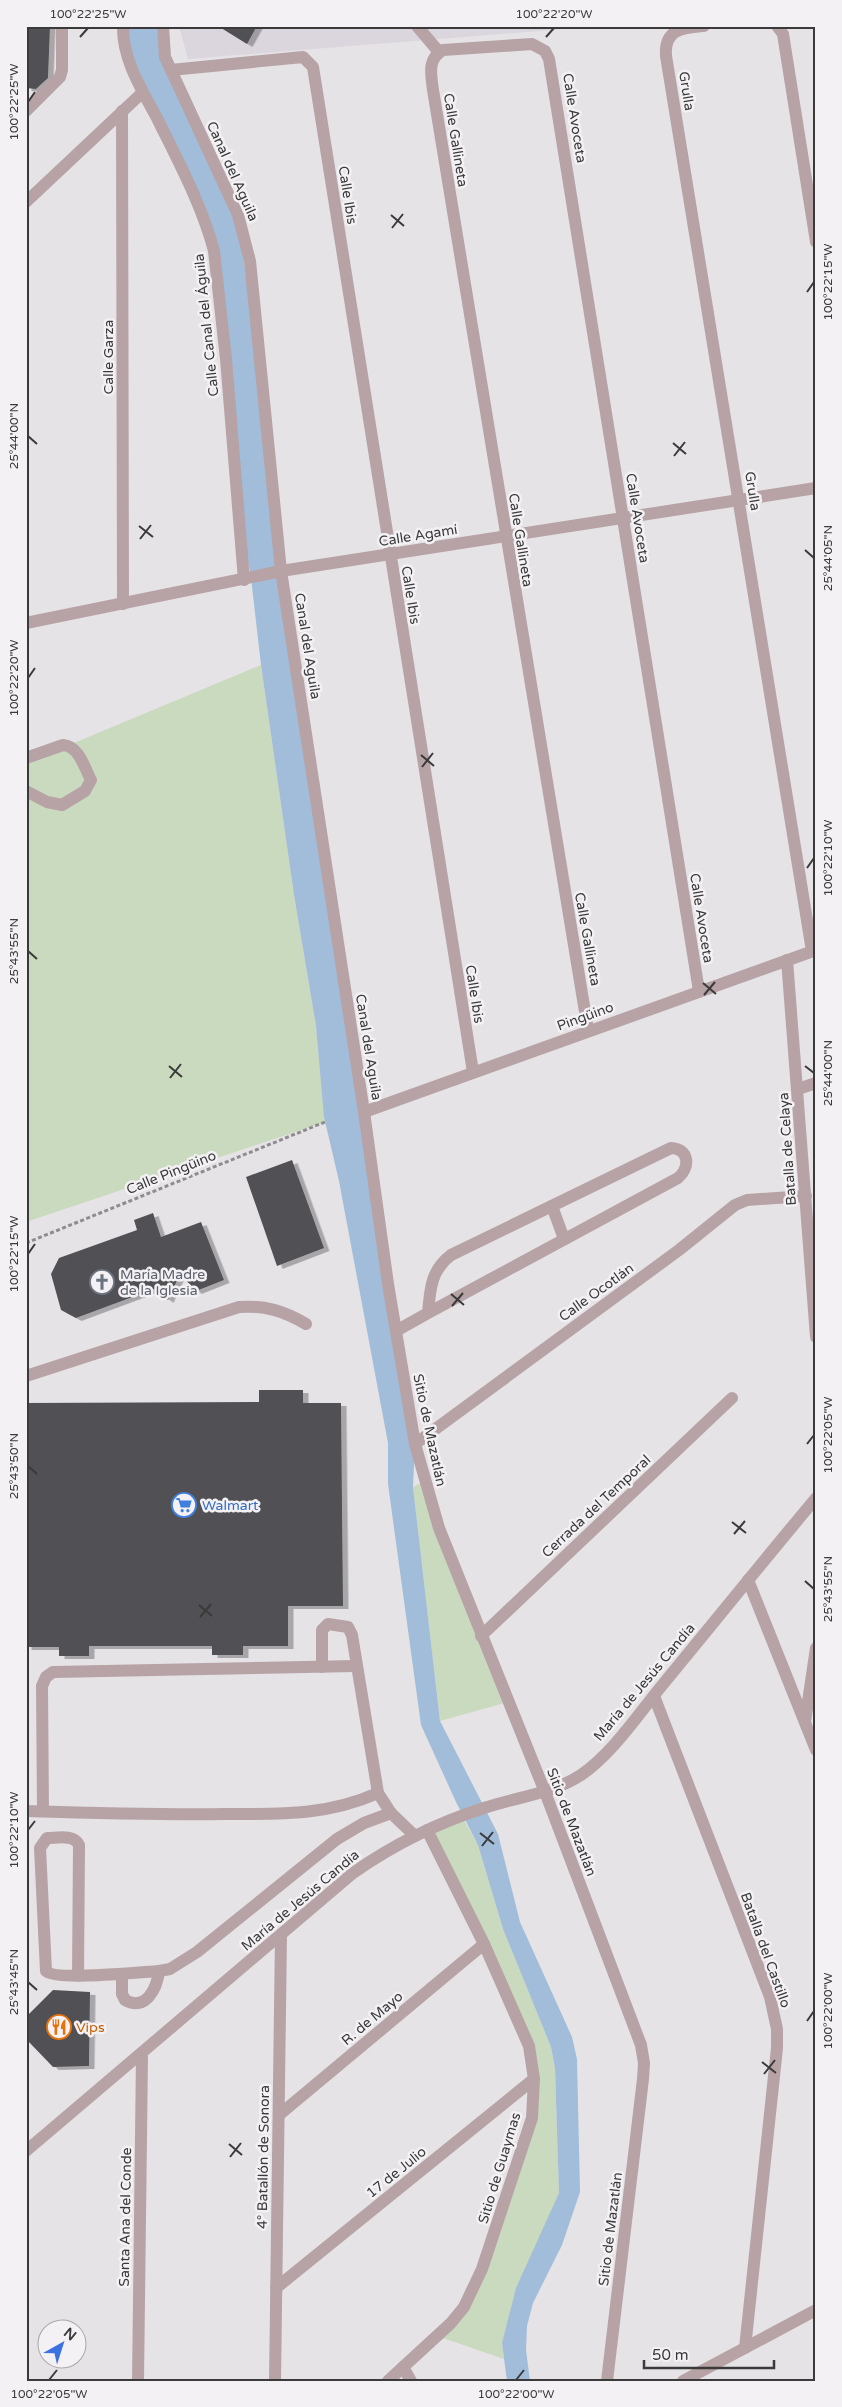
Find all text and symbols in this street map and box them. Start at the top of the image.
text: 100°22'25"W [49,7,127,21]
text: 100°22'20"W [515,7,593,21]
text: 100°22'25"W [7,63,21,141]
street label: Grulla [675,70,698,112]
street label: Calle Avoceta [559,72,590,164]
street label: Calle Gallineta [440,92,471,188]
street label: Canal del Aguila [203,119,262,224]
street label: Calle Ibis [334,165,361,226]
text: 100°22'15"W [821,243,835,321]
street label: Calle Canal del Águila [191,253,222,397]
street label: Calle Garza [100,320,117,394]
text: 25°44'00"N [7,403,21,469]
street label: Grulla [741,470,764,512]
street label: Calle Avoceta [622,472,653,564]
street label: Calle Gallineta [505,492,536,588]
street label: Calle Agamí [378,521,459,550]
text: 25°44'05"N [821,525,835,591]
street label: Calle Ibis [397,565,424,626]
street label: Canal del Aguila [291,592,324,700]
text: 100°22'20"W [7,639,21,717]
text: 100°22'10"W [821,819,835,897]
street label: Calle Avoceta [686,872,717,964]
street label: Calle Gallineta [571,891,604,987]
text: 25°43'55"N [7,918,21,984]
street label: Calle Ibis [461,964,488,1025]
street label: Canal del Aguila [352,993,385,1101]
street label: Pingüino [554,998,616,1035]
text: 25°44'00"N [821,1040,835,1106]
street label: Batalla de Celaya [775,1092,800,1206]
street label: Calle Pingüino [124,1147,219,1198]
text: 100°22'15"W [7,1215,21,1293]
street label: Calle Ocotlán [556,1260,637,1325]
place label: María Madre de la Iglesia [120,1266,205,1299]
church icon: María Madre de la Iglesia [89,1269,115,1295]
street label: Sitio de Mazatlán [409,1372,450,1488]
text: 100°22'05"W [821,1396,835,1474]
text: 25°43'50"N [7,1433,21,1499]
street label: Cerrada del Temporal [538,1451,654,1561]
supermarket icon: Walmart [171,1492,197,1518]
place label: Walmart [202,1497,259,1514]
text: 25°43'55"N [821,1556,835,1622]
street label: María de Jesús Candía [590,1620,699,1745]
street label: Sitio de Mazatlán [543,1766,600,1879]
text: 100°22'10"W [7,1791,21,1869]
street label: María de Jesús Candía [238,1846,363,1955]
street label: Batalla del Castillo [737,1890,794,2010]
text: 25°43'45"N [7,1949,21,2015]
text: 100°22'00"W [821,1972,835,2050]
street label: R. de Mayo [338,1988,406,2049]
restaurant icon: Vips [46,2014,72,2040]
place label: Vips [76,2019,105,2036]
street label: 4° Batallón de Sonora [254,2085,273,2229]
street label: Sitio de Guaymas [475,2110,525,2226]
street label: 17 de Julio [363,2143,430,2202]
street label: Santa Ana del Conde [116,2147,135,2287]
street label: Sitio de Mazatlán [595,2171,626,2287]
north arrow [38,2320,88,2370]
text: N [60,2324,80,2344]
scale bar [644,2337,774,2369]
text: 50 m [652,2346,689,2364]
text: 100°22'05"W [10,2387,88,2401]
text: 100°22'00"W [477,2387,555,2401]

